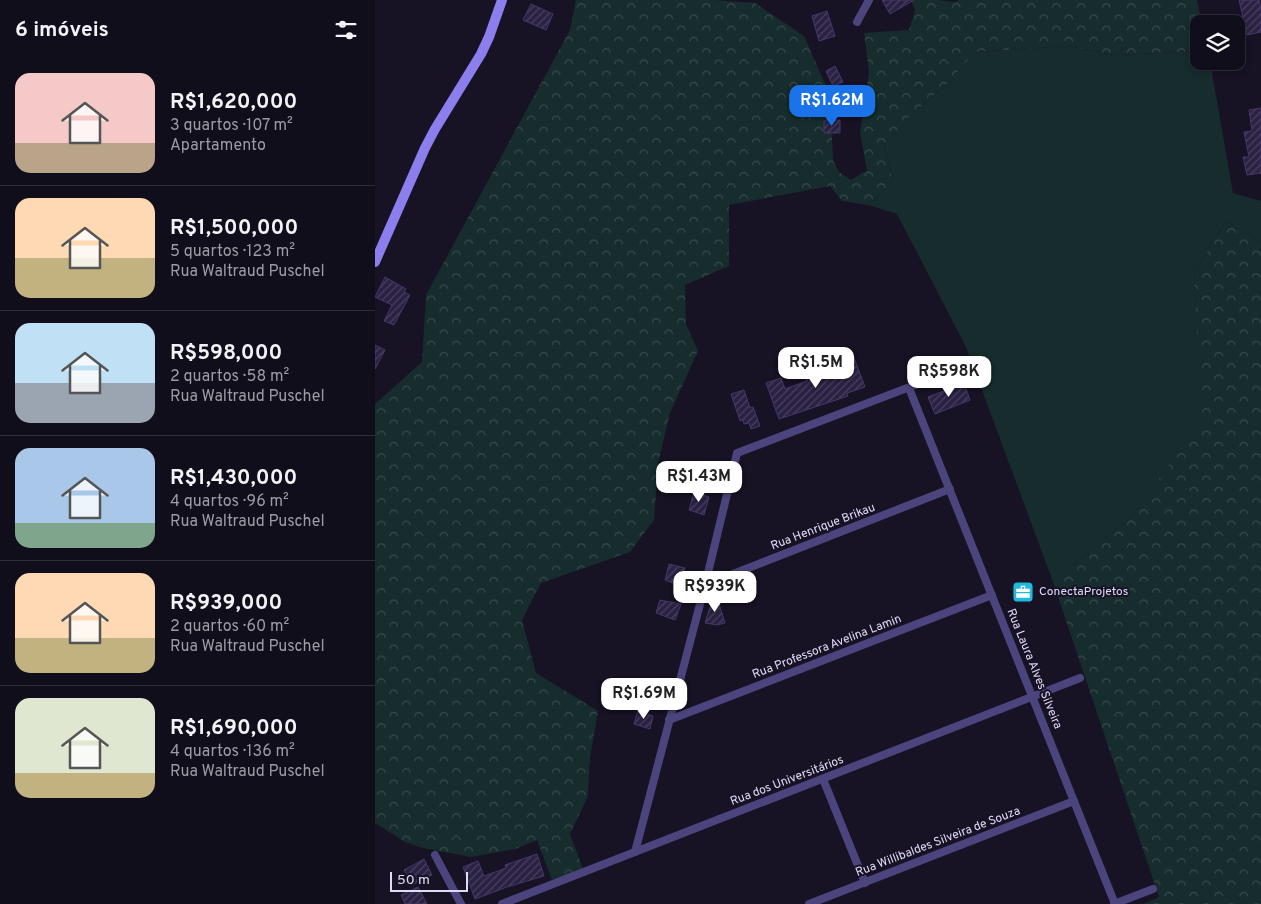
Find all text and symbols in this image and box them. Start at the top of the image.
map controls [1190,15,1245,70]
button: layers [1190,15,1245,70]
icon: filters [332,16,360,44]
text: 6 imóveis [15,17,109,44]
pin: R$1.62M [786,84,878,127]
text: R$1,620,000 [170,89,297,116]
text: R$1.62M [800,91,864,111]
icon: home [55,93,115,153]
text: 3 quartos · 107 m² [170,116,293,136]
text: Apartamento [170,136,266,156]
text: R$1,500,000 [170,215,298,242]
icon: home [55,218,115,278]
text: 5 quartos · 123 m² [170,242,295,262]
text: Rua Waltraud Puschel [170,262,325,282]
text: R$598,000 [170,340,282,367]
icon: home [55,343,115,403]
pin: R$1.5M [775,346,857,389]
text: R$1.5M [789,353,843,373]
pin: R$598K [908,356,990,398]
text: R$598K [918,362,980,382]
text: 2 quartos · 58 m² [170,367,289,387]
text: Rua Waltraud Puschel [170,387,325,407]
pin: R$1.43M [653,460,745,503]
text: R$1,430,000 [170,465,297,492]
text: R$1.43M [667,467,731,487]
icon: home [55,468,115,528]
text: 4 quartos · 96 m² [170,492,289,512]
street label: Rua Henrique Brikau [768,500,878,554]
text: Rua Waltraud Puschel [170,512,325,532]
pin: R$939K [674,570,756,613]
text: R$939K [684,577,746,597]
office icon: ConectaProjetos [1011,580,1035,604]
place label: ConectaProjetos [1039,584,1128,600]
text: R$939,000 [170,590,282,617]
icon: home [55,593,115,653]
street label: Rua Laura Alves Silveira [1002,606,1066,732]
street label: Rua Professora Avelina Lamin [750,611,904,683]
text: 2 quartos · 60 m² [170,617,289,637]
text: Rua Waltraud Puschel [170,637,325,657]
pin: R$1.69M [598,678,690,720]
text: R$1.69M [612,684,676,704]
text: R$1,690,000 [170,715,298,742]
icon: home [55,718,115,778]
text: 4 quartos · 136 m² [170,742,295,762]
street label: Rua dos Universitários [728,752,846,810]
text: Rua Waltraud Puschel [170,762,325,782]
street label: Rua Willibaldes Silveira de Souza [853,803,1023,881]
scale bar [390,869,467,892]
text: 50 m [397,872,430,889]

